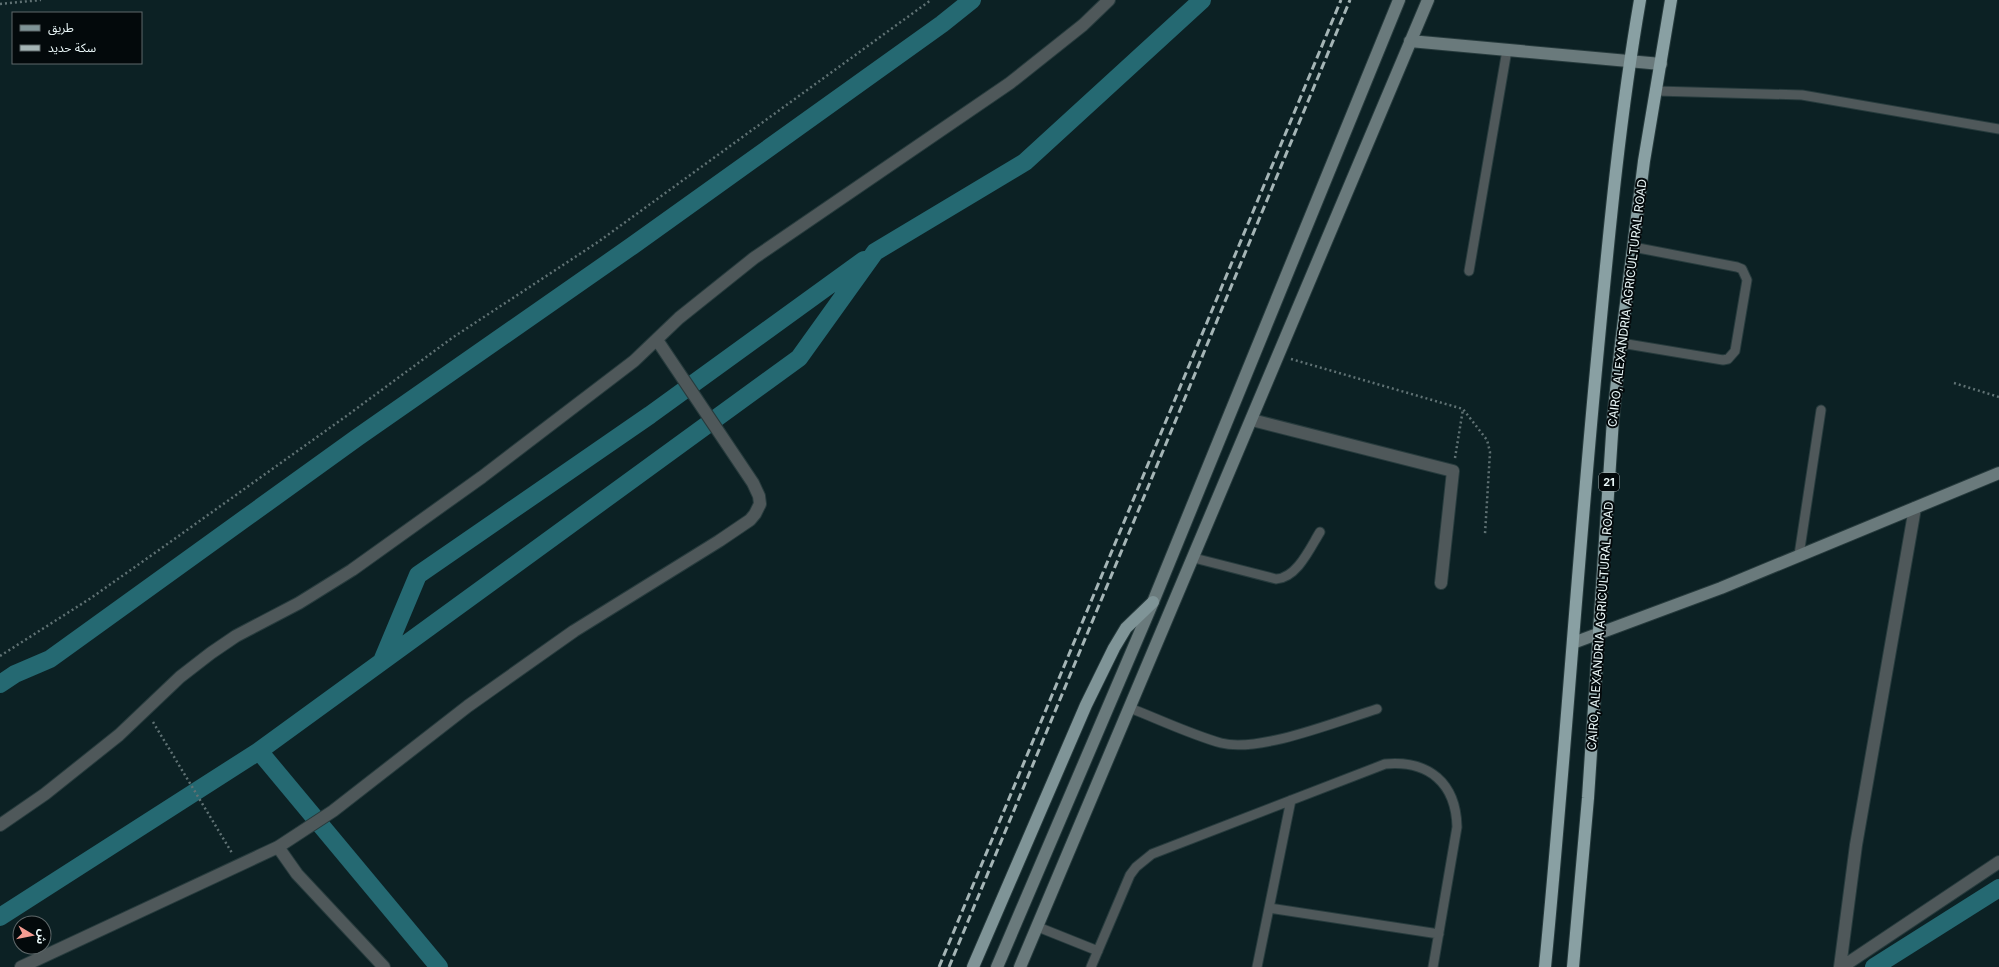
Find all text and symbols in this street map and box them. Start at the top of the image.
legend [12,12,142,64]
text: طريق [48,20,74,36]
text: سكة حديد [48,40,96,55]
street label: CAIRO, ALEXANDRIA AGRICULTURAL ROAD [1604,178,1650,428]
road number: 21 [1599,473,1619,491]
street label: CAIRO, ALEXANDRIA AGRICULTURAL ROAD [1584,501,1616,751]
north arrow [12,915,52,955]
text: ش [34,928,50,945]

